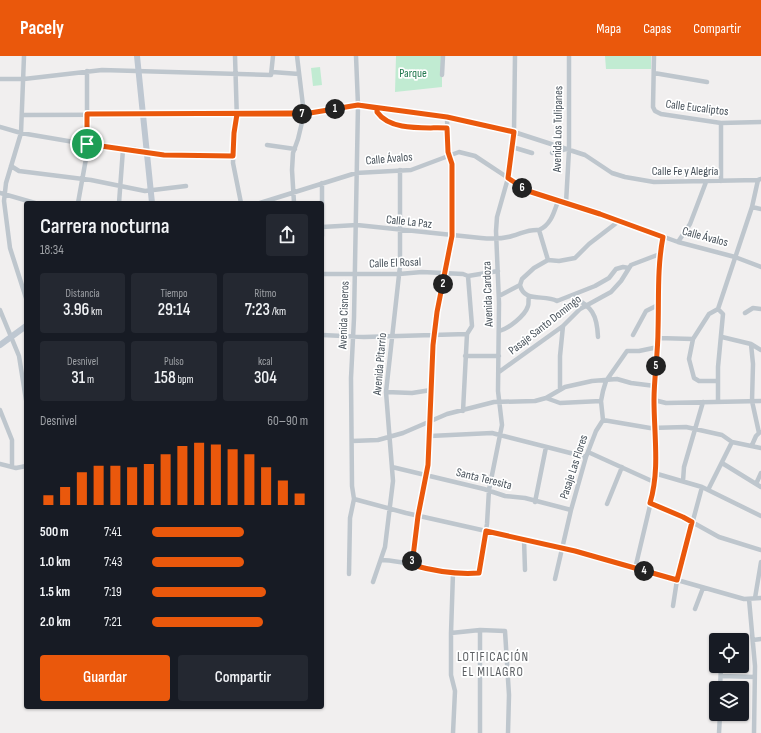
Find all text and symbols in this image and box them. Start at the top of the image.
text: Pacely [20,17,64,40]
text: Mapa [596,20,621,37]
text: Capas [643,20,671,37]
text: Compartir [693,20,741,37]
park label: Parque [399,66,427,81]
street label: Avenida Los Tulipanes [550,86,566,173]
street label: Calle Eucaliptos [665,97,729,119]
pin: 1 [325,99,345,119]
text: 1 [333,102,337,115]
pin: 7 [292,104,312,124]
text: 7 [300,107,304,120]
pin [70,127,104,161]
icon: arrive [76,133,98,155]
street label: Calle Ávalos [365,149,413,169]
street label: Calle Fe y Alegría [652,164,719,179]
pin: 6 [512,178,532,198]
text: 6 [519,181,525,194]
street label: Calle La Paz [385,212,433,232]
text: Carrera nocturna [40,213,170,240]
button: share [266,214,308,256]
street label: Calle Ávalos [680,224,730,250]
text: 18:34 [40,242,64,258]
street label: Calle El Rosal [369,255,421,271]
street label: Avenida Cardoza [479,261,497,328]
pin: 2 [433,274,453,294]
text: 2 [441,277,445,290]
street label: Avenida Cisneros [335,281,353,350]
text: Distancia [65,287,100,300]
text: Tiempo [160,287,188,300]
text: Ritmo [254,287,276,300]
street label: Pasaje Santo Domingo [506,292,584,358]
text: 3.96 [63,300,89,320]
text: 29:14 [158,300,190,320]
text: 7:23 [245,300,270,320]
text: km [89,305,102,318]
text: /km [270,305,286,318]
street label: Avenida Pitarrio [370,332,390,397]
text: Desnivel [67,355,98,368]
text: Pulso [164,355,184,368]
text: kcal [258,355,273,368]
pin: 5 [646,356,666,376]
text: 5 [654,359,658,372]
text: 31 [71,368,85,388]
text: 158 [154,368,176,388]
text: 304 [254,368,277,388]
text: m [85,373,94,386]
text: bpm [176,373,194,386]
text: Desnivel [40,413,77,429]
text: 60–90 m [267,413,308,429]
street label: Pasaje Las Flores [557,433,591,501]
street label: Santa Teresita [455,465,514,493]
text: 500 m [40,524,69,540]
text: 7:41 [104,524,122,540]
pin: 3 [402,551,422,571]
text: 1.0 km [40,554,70,570]
text: 7:43 [104,554,123,570]
text: 3 [410,554,414,567]
pin: 4 [634,561,654,581]
text: 4 [641,564,647,577]
text: 1.5 km [40,584,70,600]
text: 7:19 [104,584,122,600]
text: 2.0 km [40,614,71,630]
text: 7:21 [104,614,122,630]
map controls [709,633,749,721]
button: locate [709,633,749,673]
district label: LOTIFICACIÓN EL MILAGRO [457,649,529,680]
button: Guardar [40,655,170,701]
button: Compartir [178,655,308,701]
button: layers [709,681,749,721]

